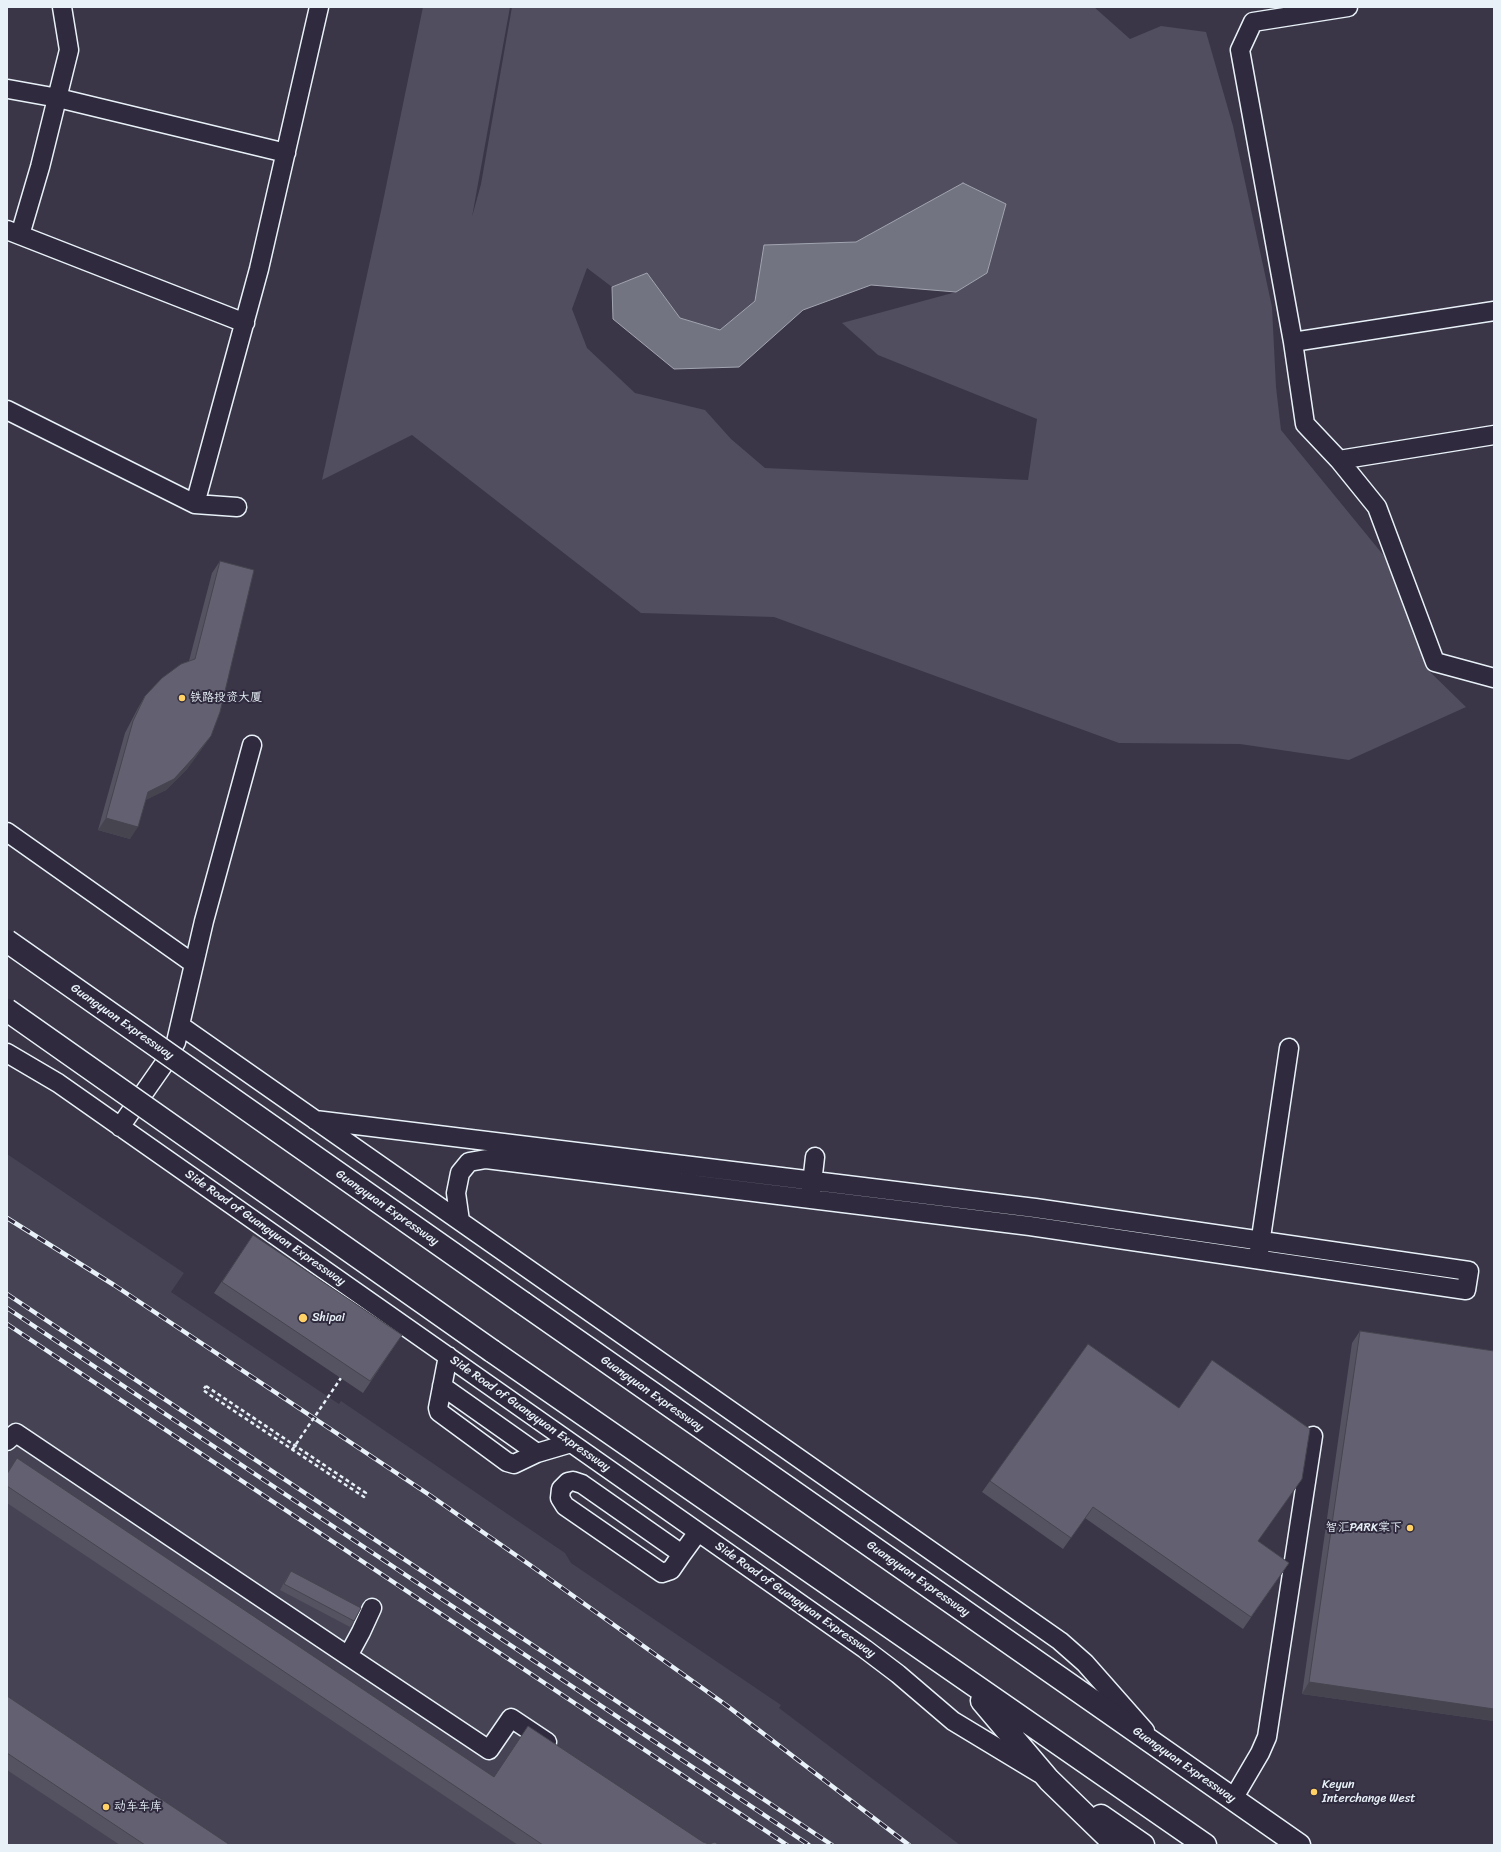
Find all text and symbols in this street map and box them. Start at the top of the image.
place label: 铁路投资大厦 [190,691,262,705]
marker: 铁路投资大厦 [177,693,187,703]
street label: Guangyuan Expressway [68,981,176,1063]
street label: Side Road of Guangyuan Expressway [182,1167,348,1289]
street label: Guangyuan Expressway [333,1167,441,1249]
place label: Shipai [312,1311,345,1325]
marker: Shipai [297,1312,309,1324]
street label: Side Road of Guangyuan Expressway [447,1353,613,1475]
street label: Guangyuan Expressway [598,1353,706,1435]
place label: 智汇PARK棠下 [1325,1521,1402,1535]
marker: 智汇PARK棠下 [1405,1523,1415,1533]
street label: Guangyuan Expressway [864,1538,972,1620]
street label: Side Road of Guangyuan Expressway [712,1539,878,1661]
street label: Guangyuan Expressway [1130,1724,1238,1806]
place label: Keyun Interchange West [1322,1778,1416,1806]
marker: Keyun Interchange West [1309,1787,1319,1797]
place label: 动车车库 [114,1800,162,1814]
marker: 动车车库 [101,1802,111,1812]

